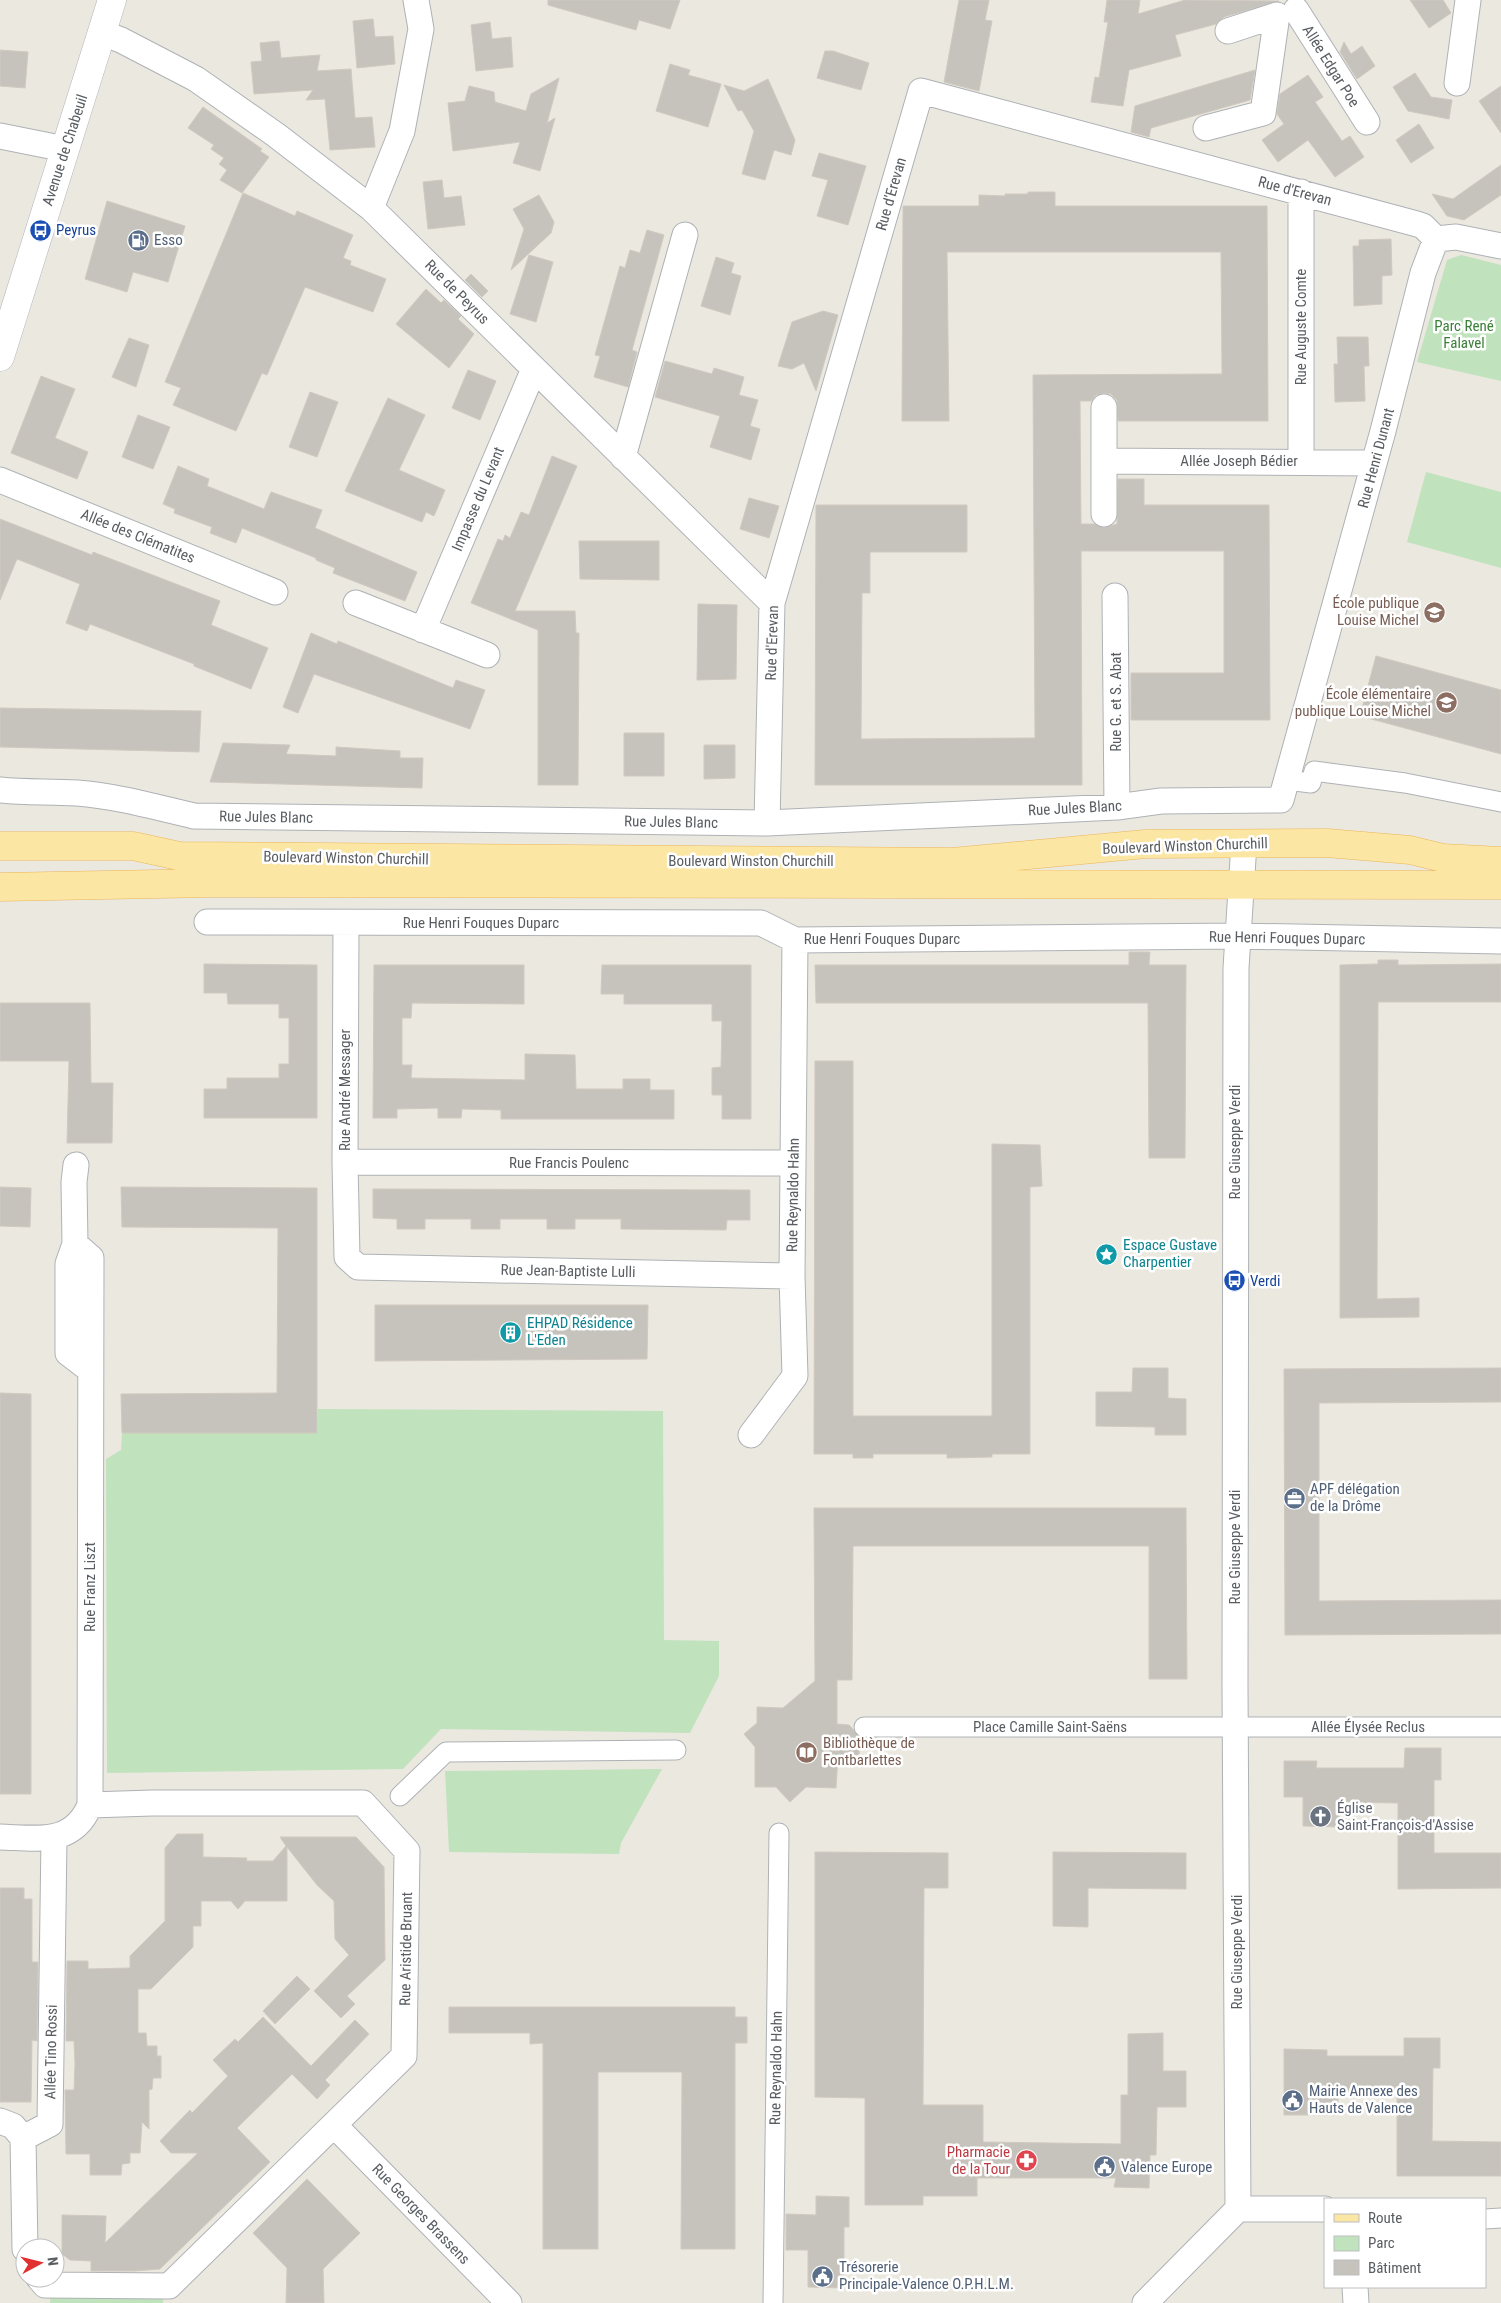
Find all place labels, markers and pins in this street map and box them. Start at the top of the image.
bus stop icon: Peyrus [28,218,52,242]
place label: Peyrus [56,221,96,239]
fuel station icon: Esso [126,228,150,252]
place label: Esso [154,231,183,249]
place label: École publique Louise Michel [1333,594,1419,629]
school or university icon: École publique Louise Michel [1423,600,1447,624]
place label: École élémentaire publique Louise Michel [1295,685,1431,720]
school or university icon: École élémentaire publique Louise Michel [1435,691,1459,715]
place label: Espace Gustave Charpentier [1123,1236,1217,1271]
place icon: Espace Gustave Charpentier [1095,1242,1119,1266]
bus stop icon: Verdi [1222,1269,1246,1293]
place label: Verdi [1250,1272,1280,1290]
place label: EHPAD Résidence L'Eden [527,1314,633,1349]
building icon: EHPAD Résidence L'Eden [499,1320,523,1344]
place label: APF délégation de la Drôme [1310,1480,1400,1515]
office icon: APF délégation de la Drôme [1282,1486,1306,1510]
place label: Bibliothèque de Fontbarlettes [823,1734,915,1769]
library icon: Bibliothèque de Fontbarlettes [795,1740,819,1764]
place label: Église Saint-François-d'Assise [1337,1799,1474,1834]
church icon: Église Saint-François-d'Assise [1309,1805,1333,1829]
place label: Mairie Annexe des Hauts de Valence [1309,2082,1418,2117]
public building icon: Mairie Annexe des Hauts de Valence [1281,2088,1305,2112]
place label: Pharmacie de la Tour [947,2143,1010,2178]
pharmacy icon: Pharmacie de la Tour [1014,2149,1038,2173]
public building icon: Valence Europe [1093,2155,1117,2179]
place label: Valence Europe [1121,2158,1212,2176]
place label: Trésorerie Principale-Valence O.P.H.L.M. [839,2258,1014,2293]
public building icon: Trésorerie Principale-Valence O.P.H.L.M. [811,2264,835,2288]

